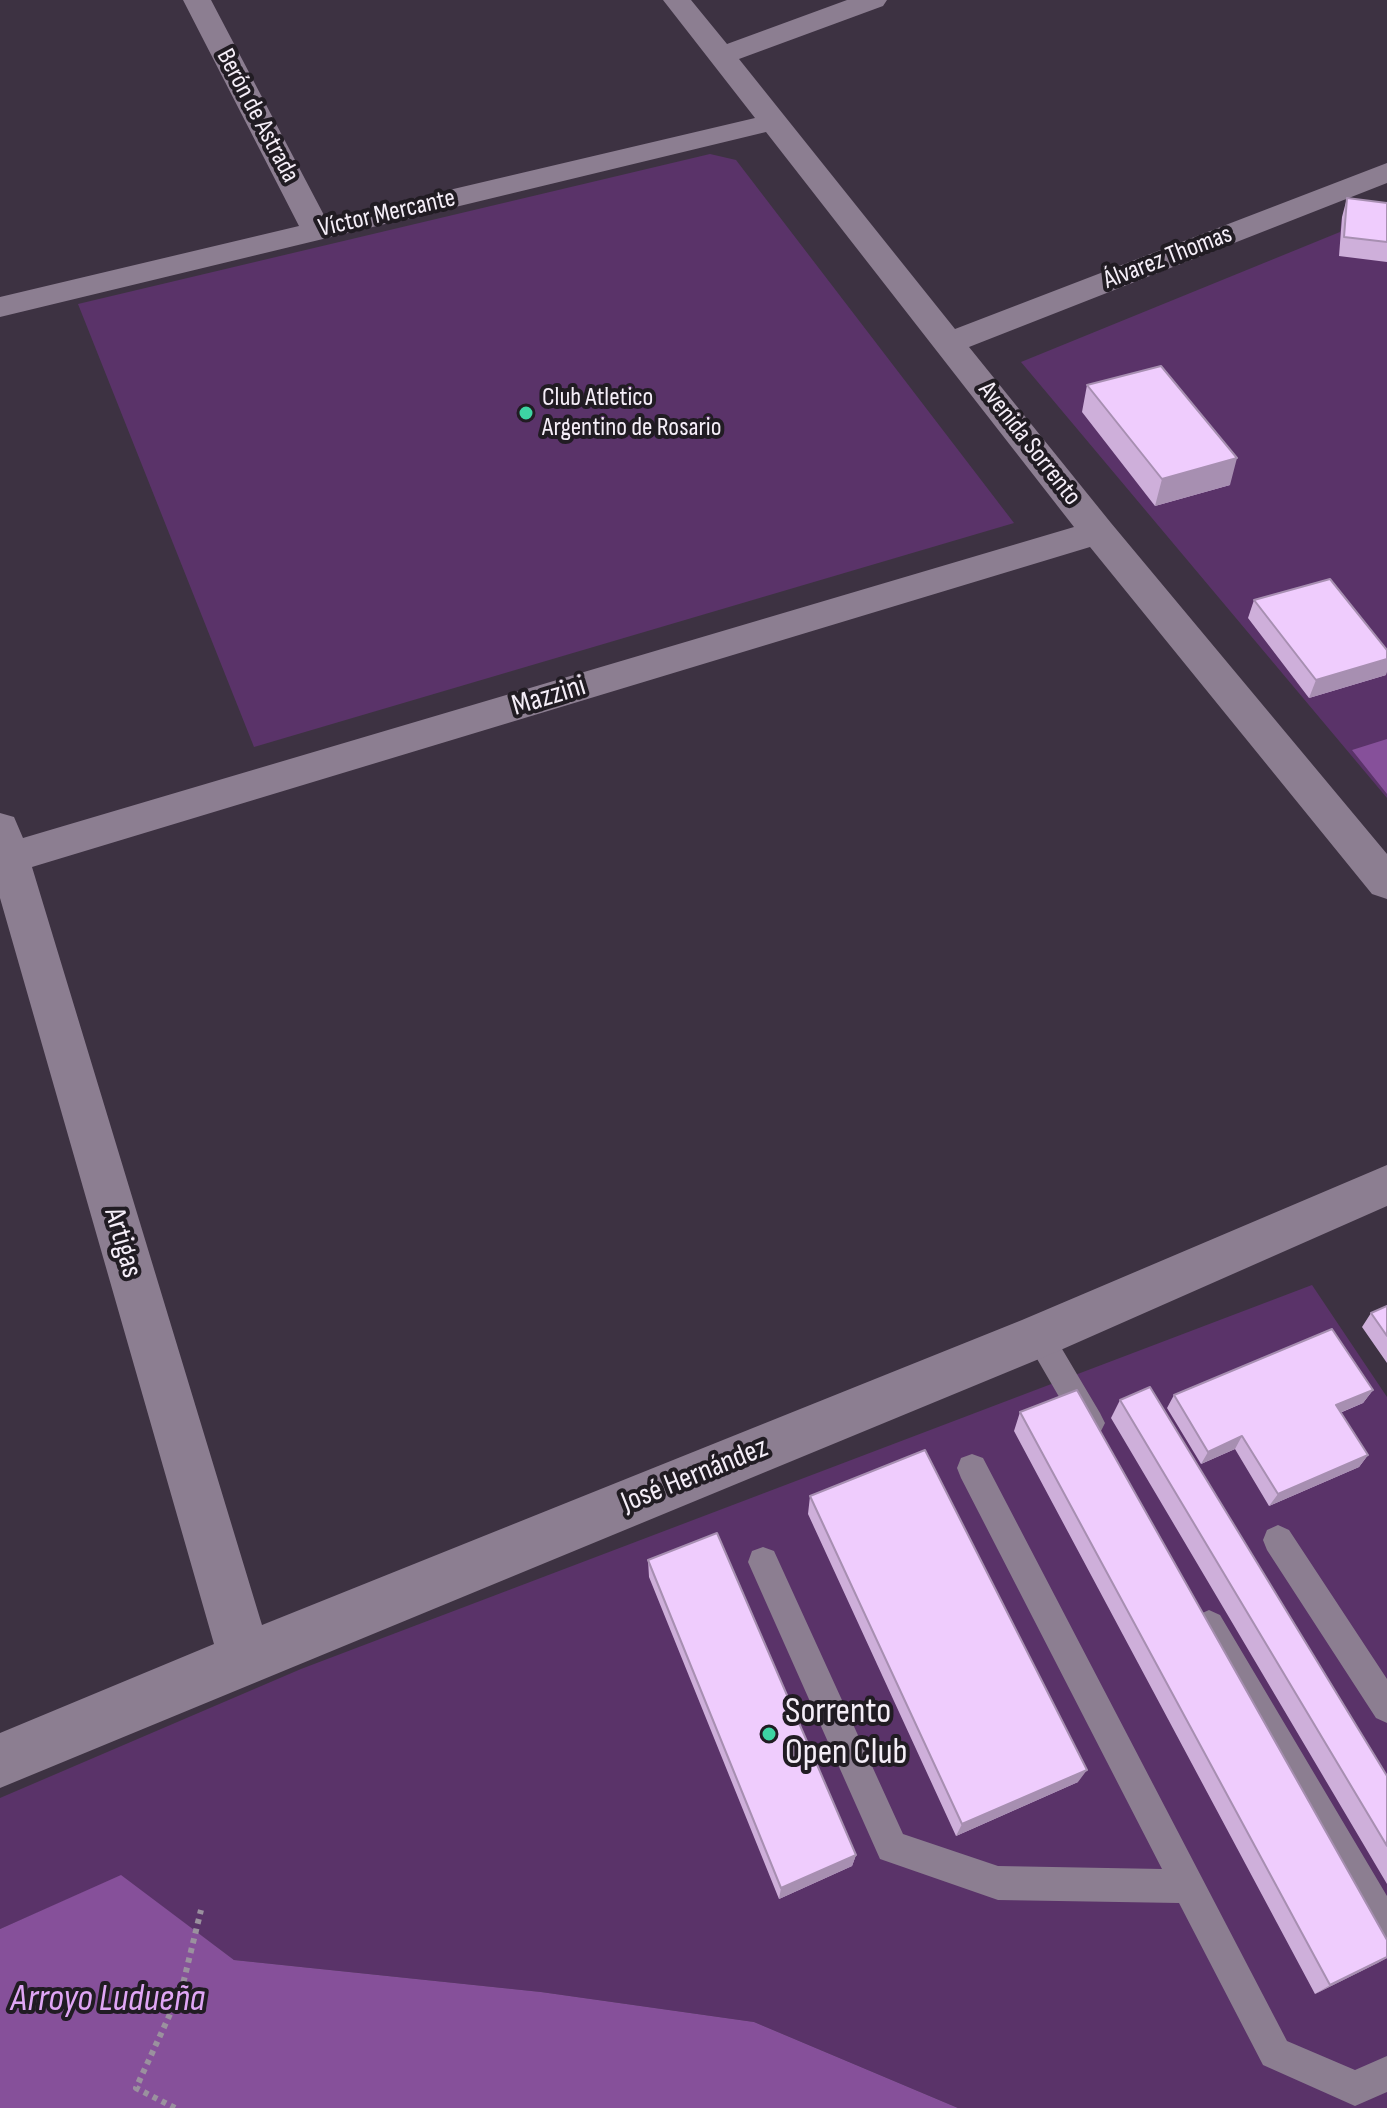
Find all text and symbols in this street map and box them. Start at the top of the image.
street label: Berón de Astrada [209,44,305,188]
street label: Víctor Mercante [316,183,458,245]
street label: Álvarez Thomas [1099,219,1237,297]
street label: Avenida Sorrento [971,376,1087,512]
place label: Club Atletico Argentino de Rosario [542,382,721,444]
marker: Club Atletico Argentino de Rosario [517,404,535,422]
street label: Mazzini [508,669,590,725]
street label: Artigas [95,1204,149,1282]
street label: José Hernández [617,1430,773,1522]
place label: Sorrento Open Club [785,1691,907,1776]
marker: Sorrento Open Club [760,1725,778,1743]
water label: Arroyo Ludueña [11,1977,205,2023]

